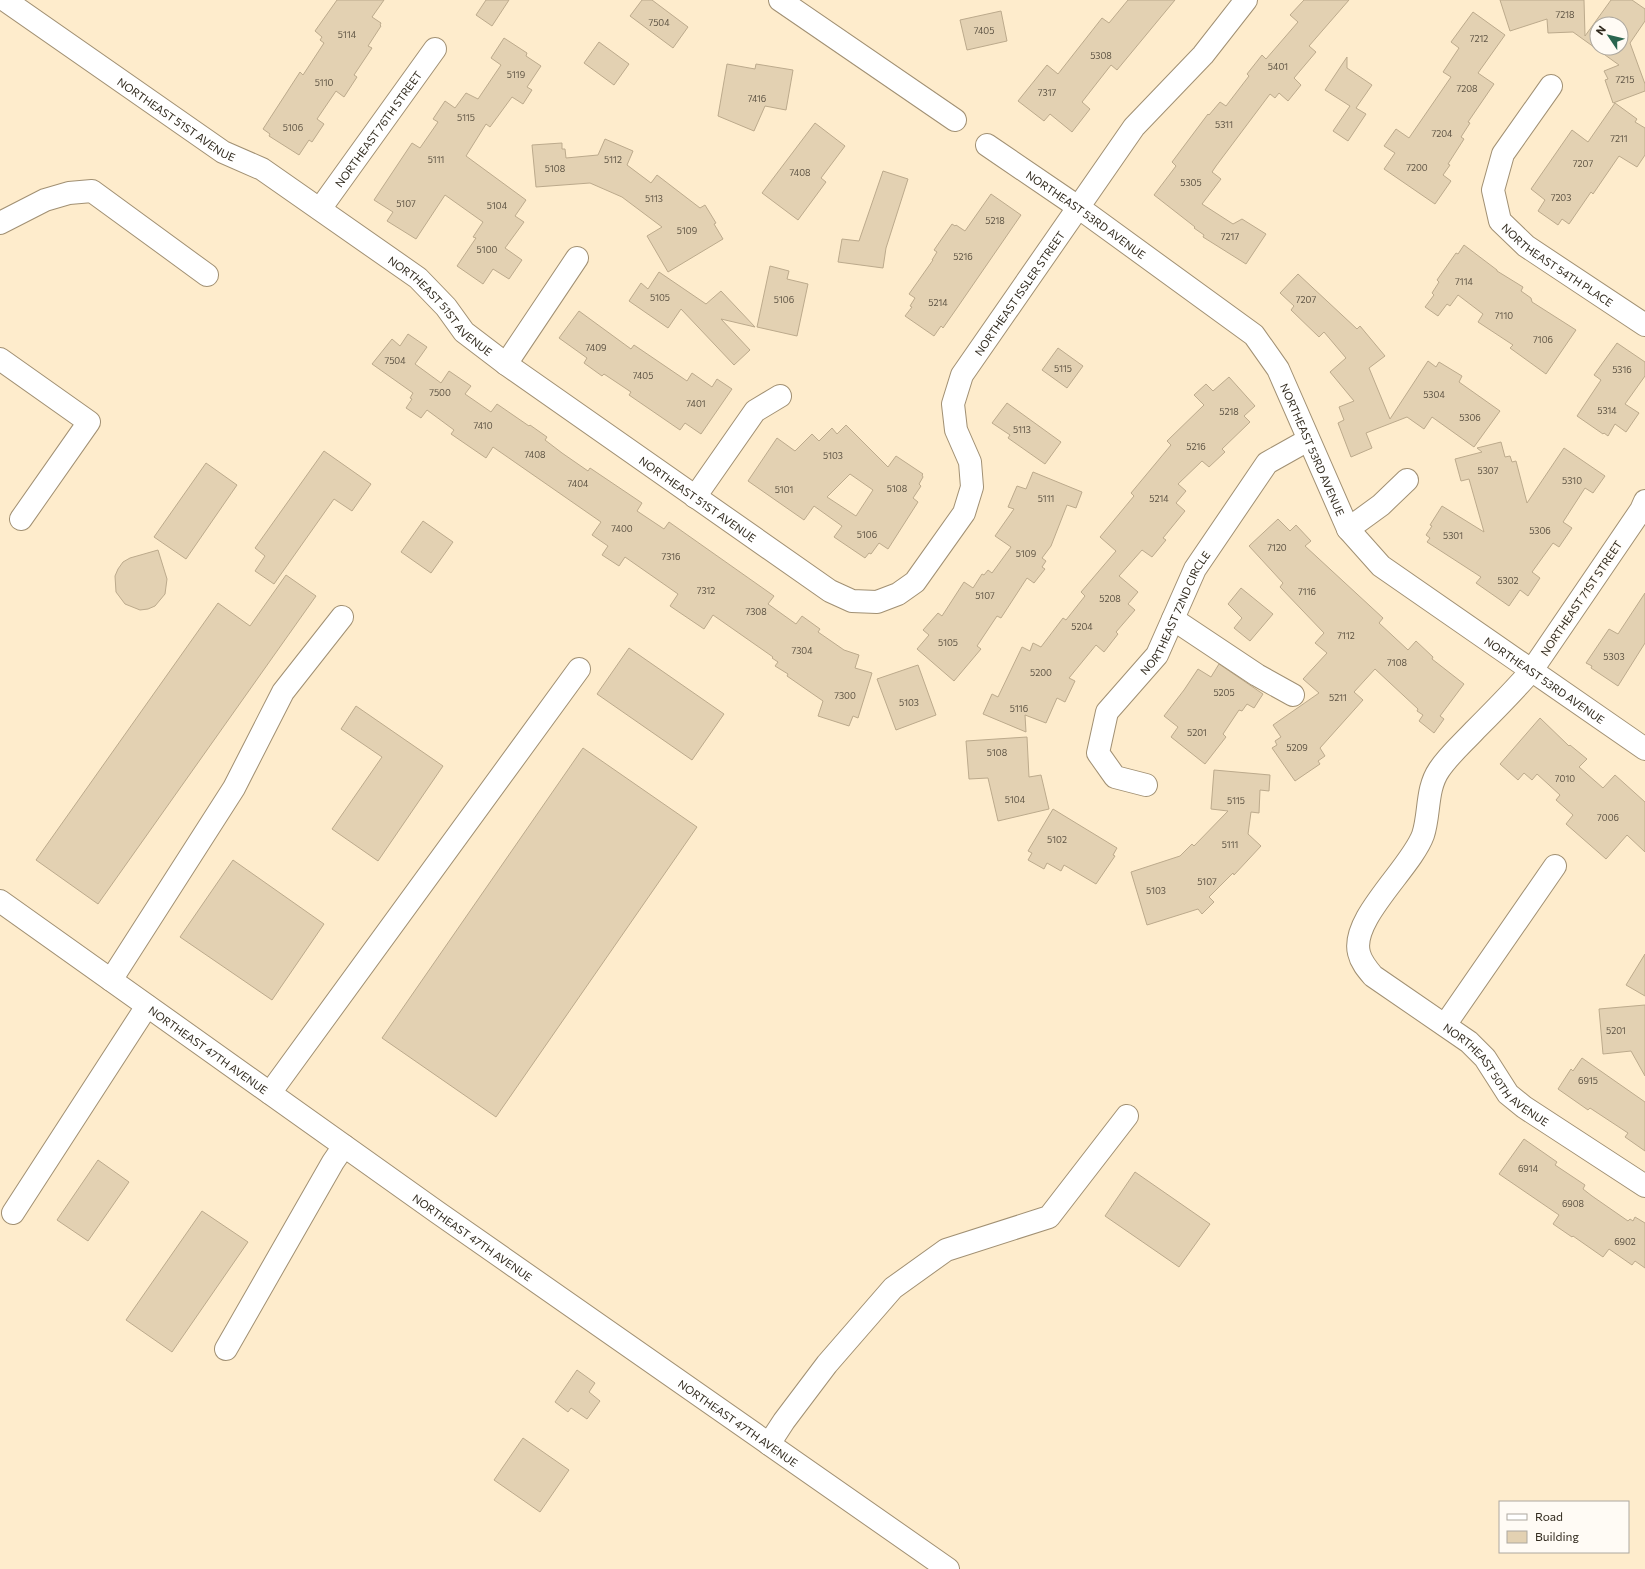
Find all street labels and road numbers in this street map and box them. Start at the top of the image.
street label: NORTHEAST 76TH STREET [332,68,424,189]
street label: NORTHEAST 51ST AVENUE [115,74,238,163]
street label: NORTHEAST 53RD AVENUE [1024,167,1149,261]
street label: NORTHEAST 54TH PLACE [1500,220,1616,309]
street label: NORTHEAST ISSLER STREET [971,228,1067,358]
street label: NORTHEAST 51ST AVENUE [386,253,495,358]
street label: NORTHEAST 53RD AVENUE [1278,381,1348,518]
street label: NORTHEAST 51ST AVENUE [637,453,759,544]
street label: NORTHEAST 71ST STREET [1538,538,1624,658]
street label: NORTHEAST 72ND CIRCLE [1137,548,1212,677]
street label: NORTHEAST 53RD AVENUE [1482,633,1608,726]
street label: NORTHEAST 47TH AVENUE [147,1003,271,1096]
street label: NORTHEAST 50TH AVENUE [1441,1020,1551,1128]
street label: NORTHEAST 47TH AVENUE [411,1191,535,1283]
street label: NORTHEAST 47TH AVENUE [676,1376,801,1469]

